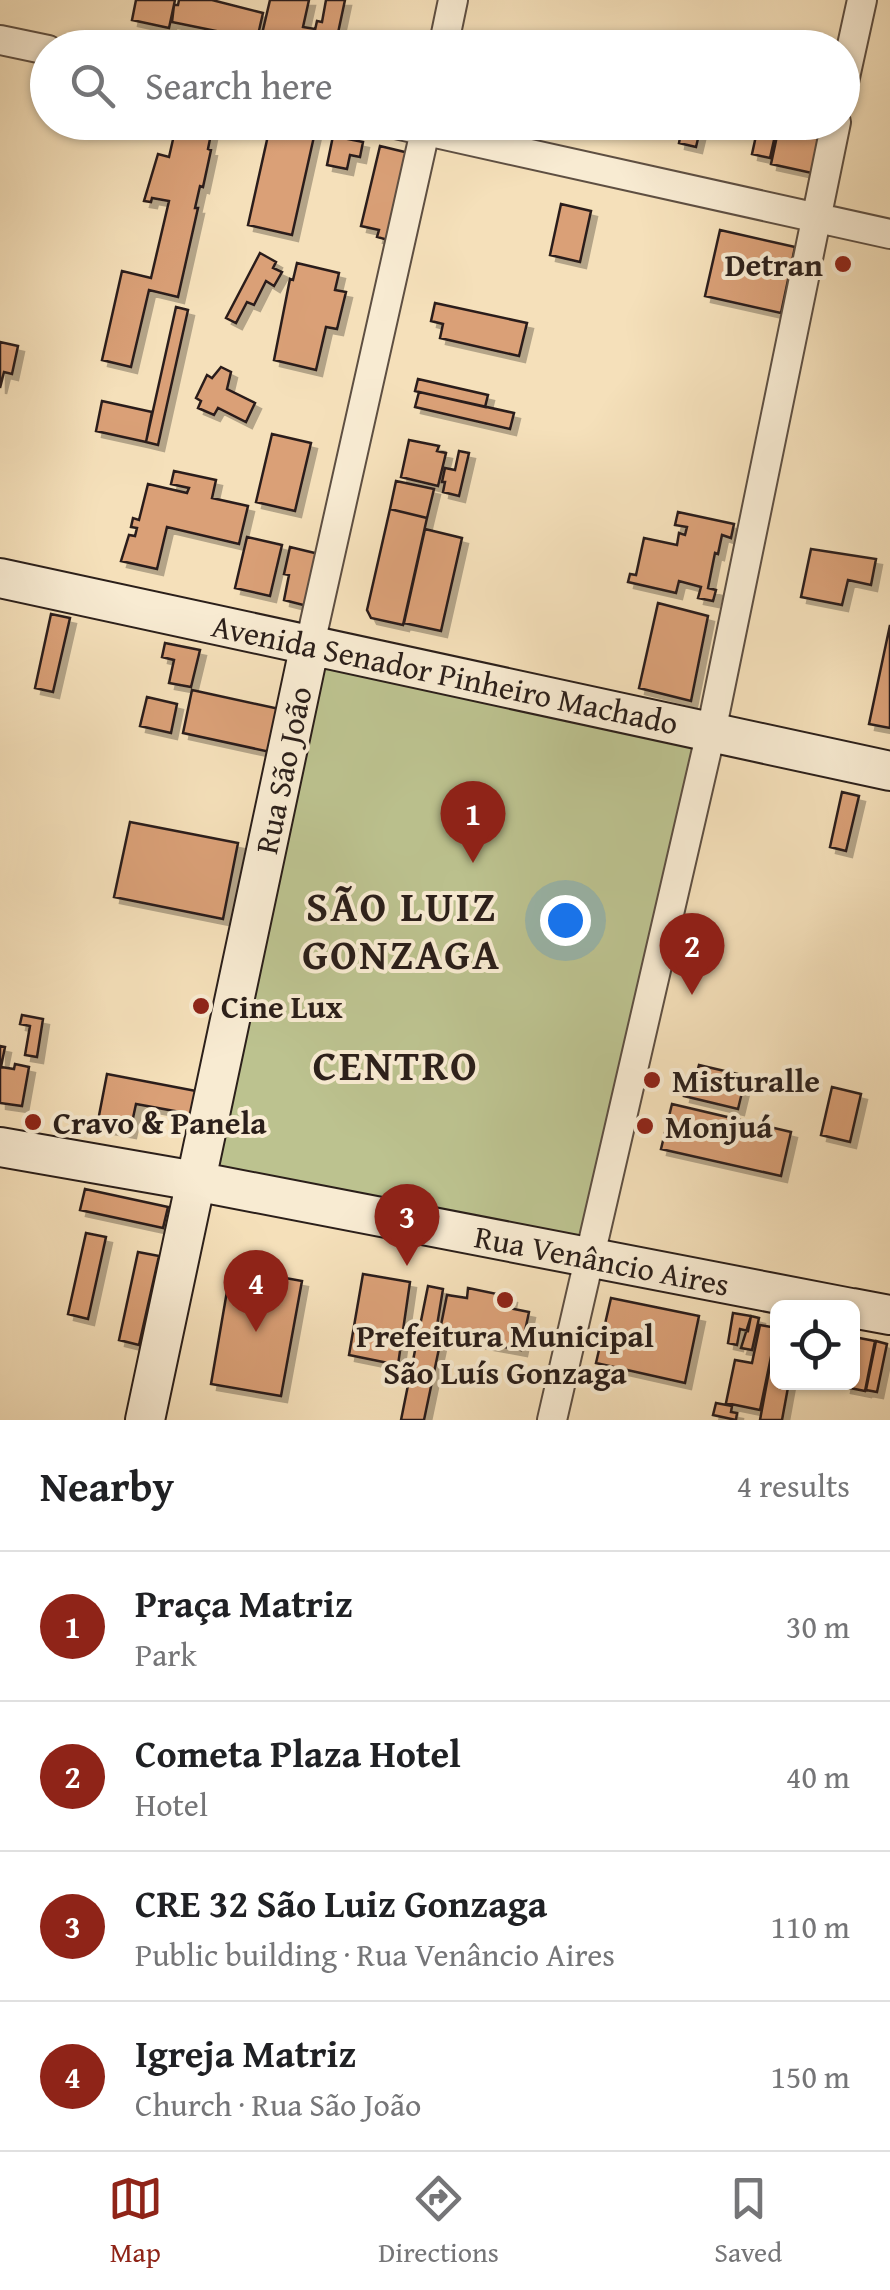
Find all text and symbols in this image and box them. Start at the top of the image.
search box [30,30,860,140]
text: Search here [145,57,333,113]
icon: search [65,58,120,113]
place label: Detran [725,241,823,288]
marker: Detran [832,253,854,275]
street label: Avenida Senador Pinheiro Machado [208,602,682,746]
street label: Rua São João [242,682,324,858]
pin: 1 [440,780,506,863]
district label: SÃO LUIZ GONZAGA [302,875,502,984]
your location [540,895,591,946]
pin: 2 [660,912,724,995]
place label: Cine Lux [221,983,343,1030]
marker: Cine Lux [190,995,212,1017]
district label: CENTRO [313,1034,479,1095]
place label: Misturalle [672,1057,820,1104]
marker: Misturalle [641,1069,663,1091]
place label: Cravo & Panela [53,1099,267,1146]
place label: Monjuá [665,1103,773,1150]
marker: Cravo & Panela [22,1111,44,1133]
marker: Monjuá [634,1115,656,1137]
pin: 3 [374,1184,440,1266]
street label: Rua Venâncio Aires [471,1212,733,1308]
pin: 4 [224,1250,288,1332]
marker: Prefeitura Municipal São Luís Gonzaga [494,1289,516,1311]
map controls [770,1300,860,1390]
button: locate [770,1300,860,1390]
place label: Prefeitura Municipal São Luís Gonzaga [356,1312,654,1396]
text: Nearby [40,1455,174,1516]
text: 4 results [737,1462,850,1509]
text: Praça Matriz [135,1575,353,1631]
text: 1 [64,1603,81,1650]
text: 30 m [786,1603,850,1650]
text: Park [135,1631,197,1678]
text: Cometa Plaza Hotel [135,1725,461,1781]
text: 2 [64,1753,81,1800]
text: 40 m [786,1753,850,1800]
text: Hotel [135,1781,208,1828]
text: CRE 32 São Luiz Gonzaga [135,1875,547,1931]
text: 3 [64,1903,81,1950]
text: 110 m [771,1903,850,1950]
text: Public building · Rua Venâncio Aires [135,1931,615,1978]
text: Igreja Matriz [135,2025,356,2081]
text: 4 [64,2053,81,2100]
text: 150 m [771,2053,850,2100]
text: Church · Rua São João [135,2081,421,2128]
tab: Map [108,2171,163,2272]
tab: Directions [378,2171,499,2272]
tab: Saved [714,2171,782,2272]

